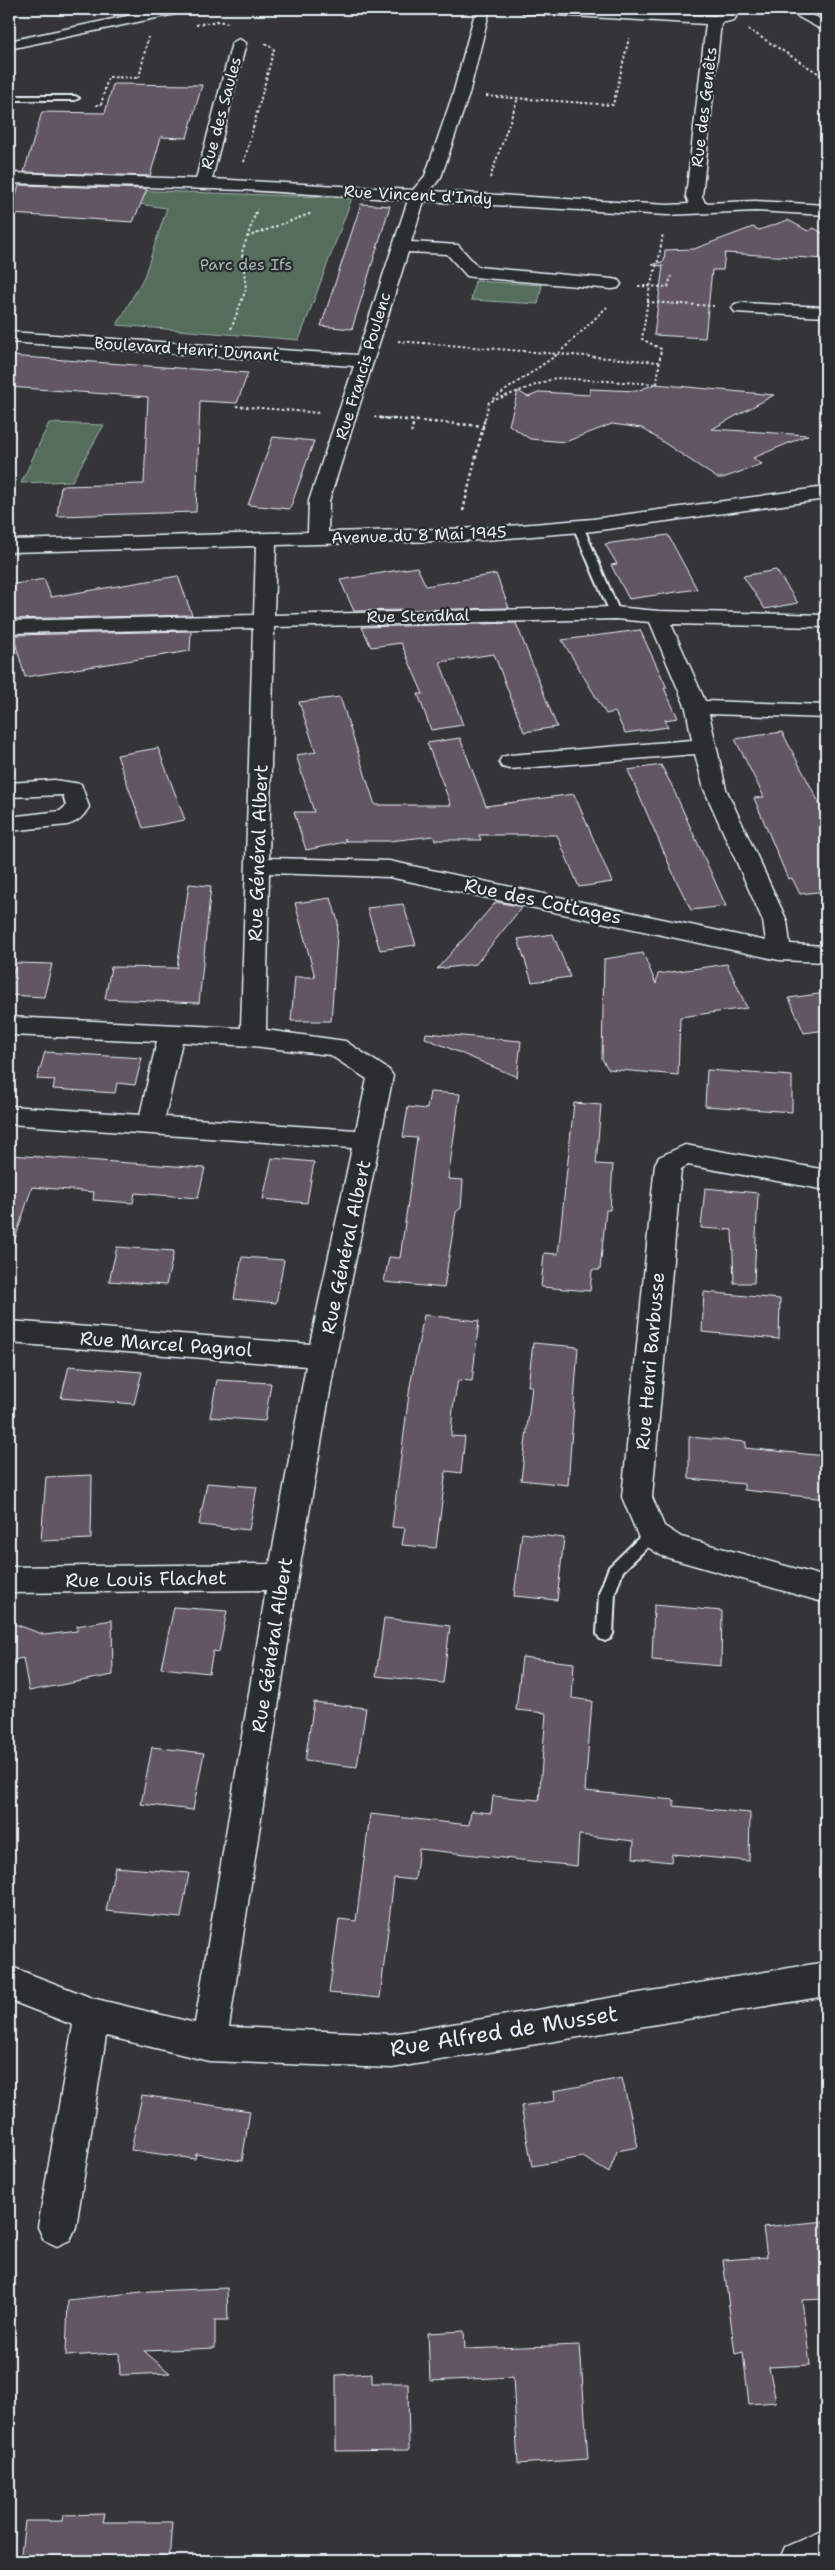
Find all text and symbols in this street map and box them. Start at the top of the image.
street label: Rue des Genêts [686,46,722,168]
street label: Rue des Saules [196,54,246,172]
street label: Rue Vincent d'Indy [343,181,493,209]
park label: Parc des Ifs [200,254,292,275]
street label: Rue Francis Poulenc [331,290,395,442]
street label: Boulevard Henri Dunant [94,332,280,366]
street label: Avenue du 8 Mai 1945 [331,521,507,549]
street label: Rue Stendhal [366,605,470,627]
street label: Rue Général Albert [242,764,274,942]
street label: Rue des Cottages [462,872,624,930]
street label: Rue Général Albert [315,1158,377,1336]
street label: Rue Henri Barbusse [630,1271,670,1451]
street label: Rue Marcel Pagnol [79,1326,253,1363]
street label: Rue Général Albert [246,1556,298,1734]
street label: Rue Louis Flachet [65,1565,227,1593]
street label: Rue Alfred de Musset [388,1999,620,2063]

